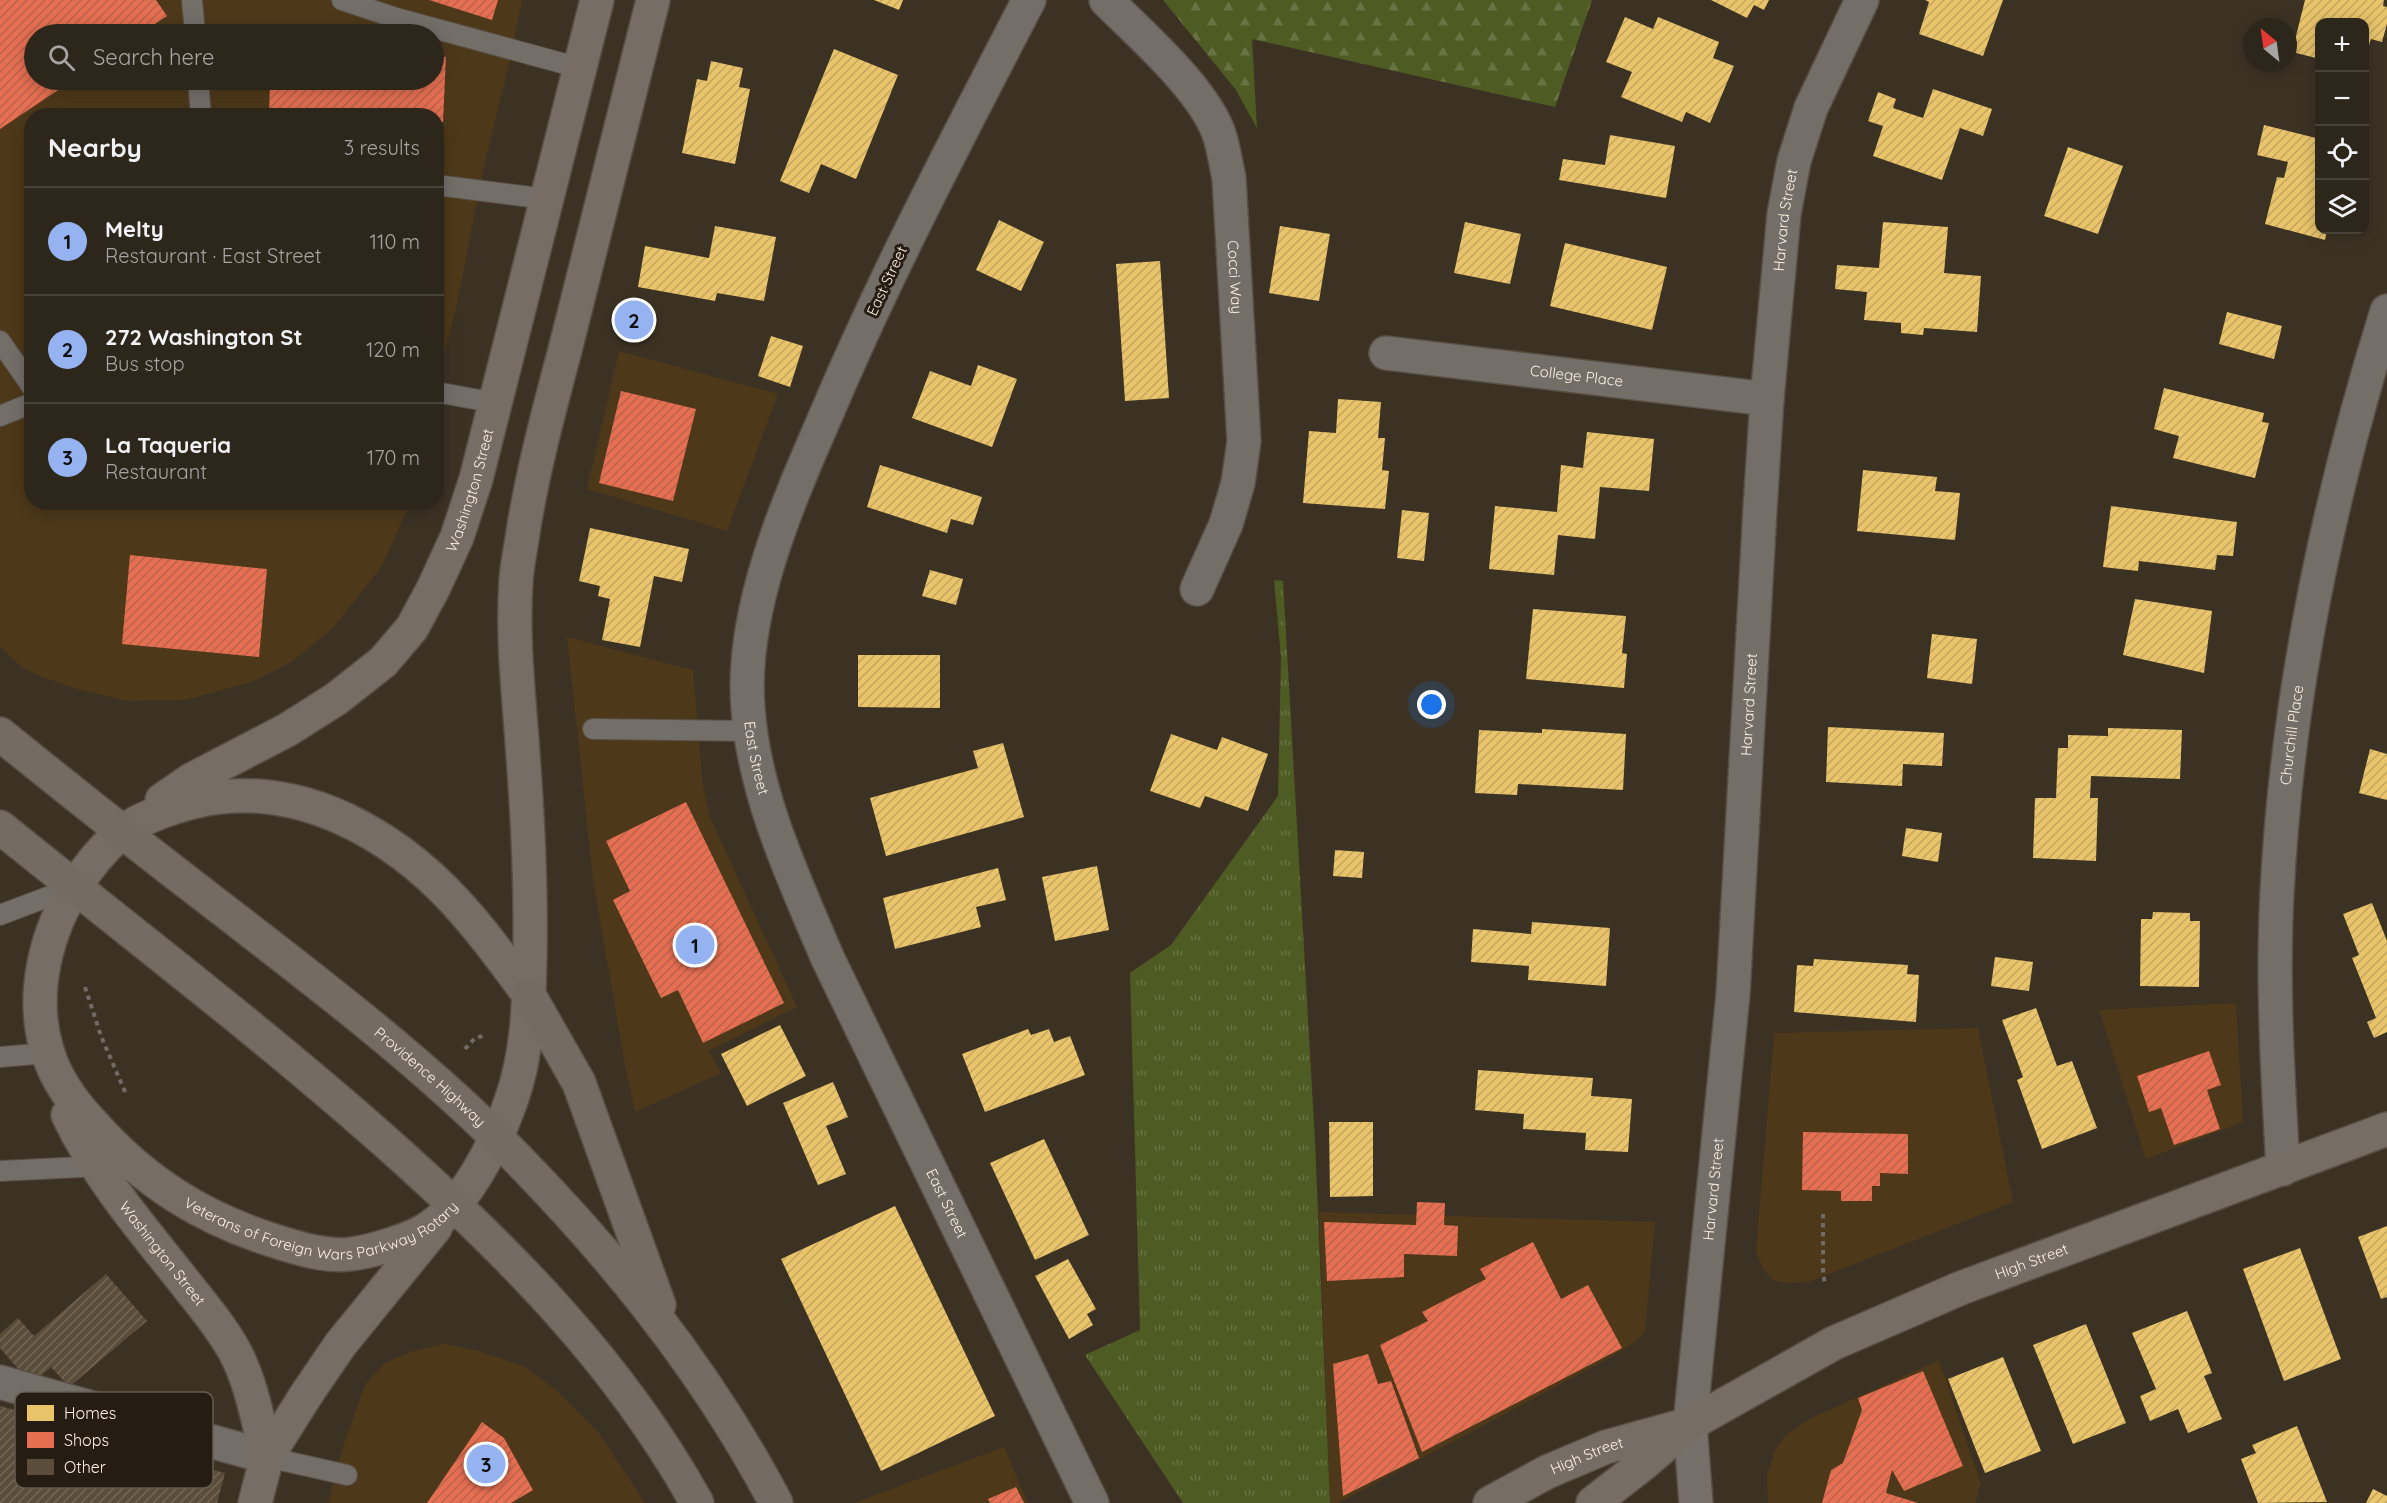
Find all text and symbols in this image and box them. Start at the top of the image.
north arrow [2243,18,2297,72]
map controls [2315,18,2369,234]
button: + [2315,18,2369,72]
search box [24,24,444,90]
icon: search [45,41,78,74]
text: Search here [93,43,214,71]
button: − [2315,72,2369,126]
button: locate [2315,126,2369,180]
text: Nearby [48,131,142,164]
text: 3 results [344,135,420,160]
street label: Harvard Street [1769,167,1801,272]
button: layers [2315,180,2369,234]
text: Melty [105,215,164,243]
text: 1 [64,229,71,254]
text: 110 m [370,229,420,254]
street label: Cocci Way [1224,240,1247,314]
text: Restaurant · East Street [105,243,322,268]
street label: East Street [862,243,911,319]
pin: 2 [614,298,654,342]
text: 272 Washington St [105,323,303,351]
text: 2 [62,337,73,362]
text: 120 m [366,337,420,362]
text: Bus stop [105,351,185,376]
street label: College Place [1529,360,1624,391]
street label: Washington Street [441,427,497,555]
text: La Taqueria [105,431,231,459]
text: 3 [62,445,73,470]
text: 170 m [367,445,420,470]
text: Restaurant [105,459,207,484]
street label: Harvard Street [1736,653,1761,757]
street label: Churchill Place [2276,684,2307,786]
your location [1417,690,1446,719]
street label: East Street [740,720,774,797]
pin: 1 [676,922,714,968]
street label: Providence Highway [371,1023,490,1131]
street label: Harvard Street [1698,1137,1728,1241]
street label: East Street [922,1166,972,1241]
street label: Veterans of Foreign Wars Parkway Rotary [172,1189,466,1207]
text: Veterans of Foreign Wars Parkway Rotary [181,1193,462,1264]
street label: Washington Street [115,1197,210,1309]
street label: High Street [1992,1239,2071,1284]
legend [15,1392,213,1488]
text: Homes [64,1403,116,1423]
text: Shops [64,1430,109,1450]
street label: High Street [1547,1433,1625,1479]
pin: 3 [466,1442,506,1486]
text: Other [64,1457,106,1477]

